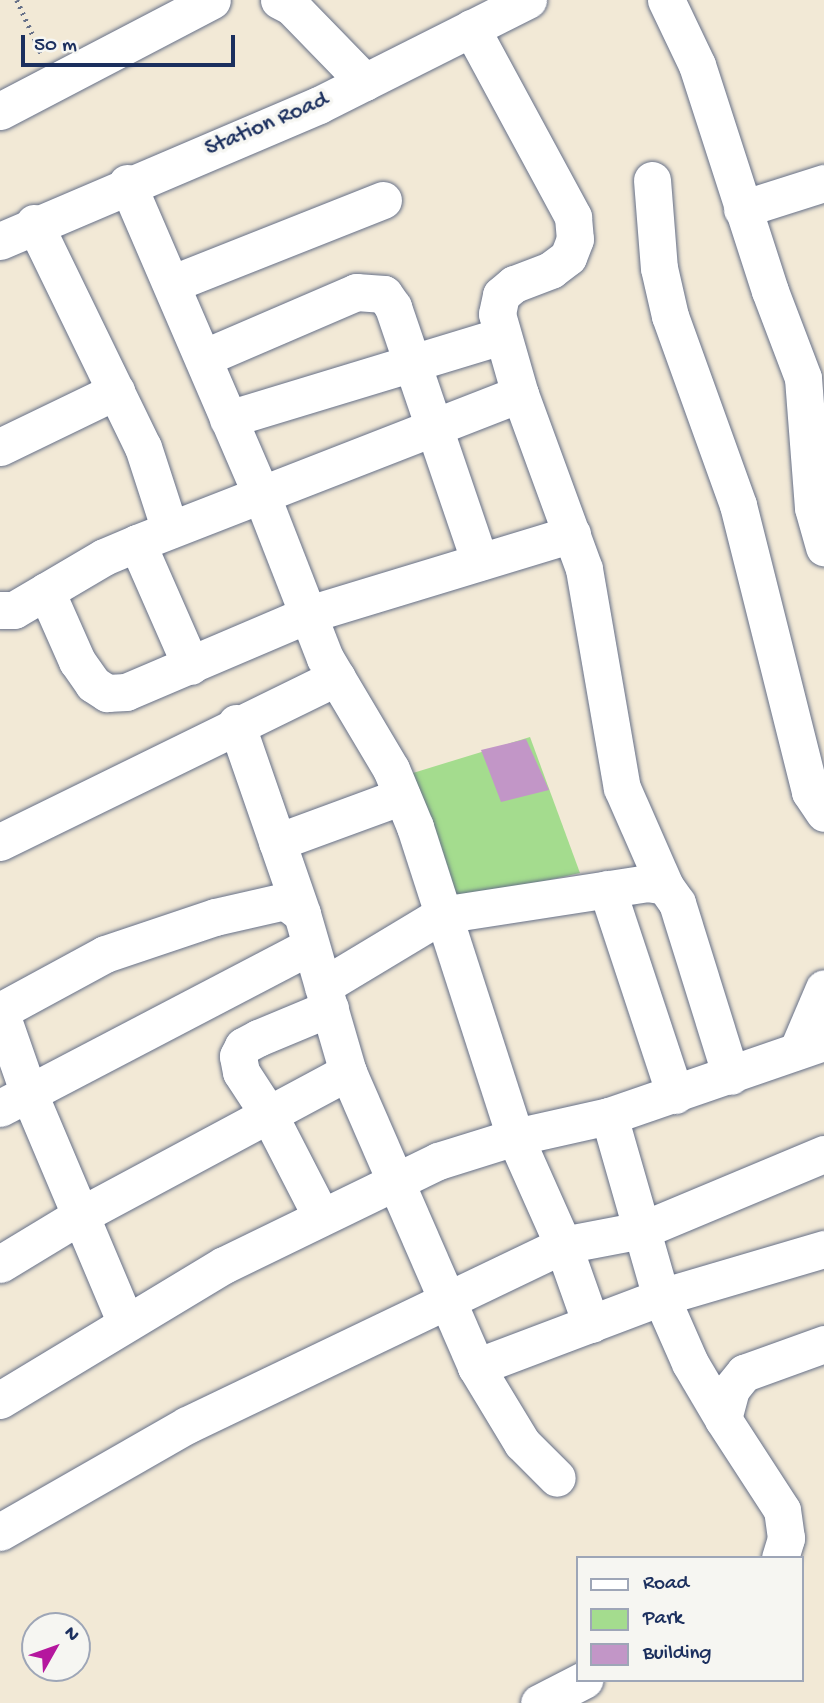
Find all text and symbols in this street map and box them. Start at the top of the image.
scale bar [24,21,238,65]
text: 50 m [34,34,77,59]
street label: Station Road [201,86,333,164]
legend [576,1556,803,1682]
text: Road [643,1572,689,1597]
text: Park [643,1607,683,1632]
north arrow [21,1612,91,1682]
text: N [58,1622,84,1647]
text: Building [643,1642,712,1667]

